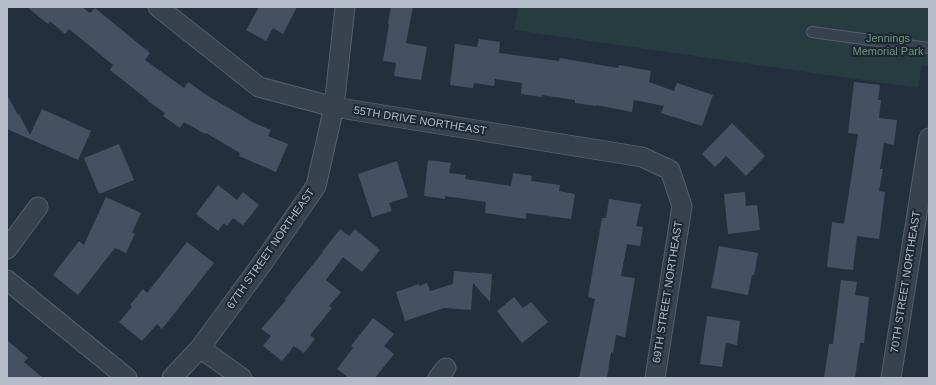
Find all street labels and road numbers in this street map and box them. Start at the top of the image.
street label: 55TH DRIVE NORTHEAST [353,104,487,138]
street label: 67TH STREET NORTHEAST [224,186,318,312]
street label: 70TH STREET NORTHEAST [888,210,924,354]
street label: 69TH STREET NORTHEAST [650,220,686,364]

